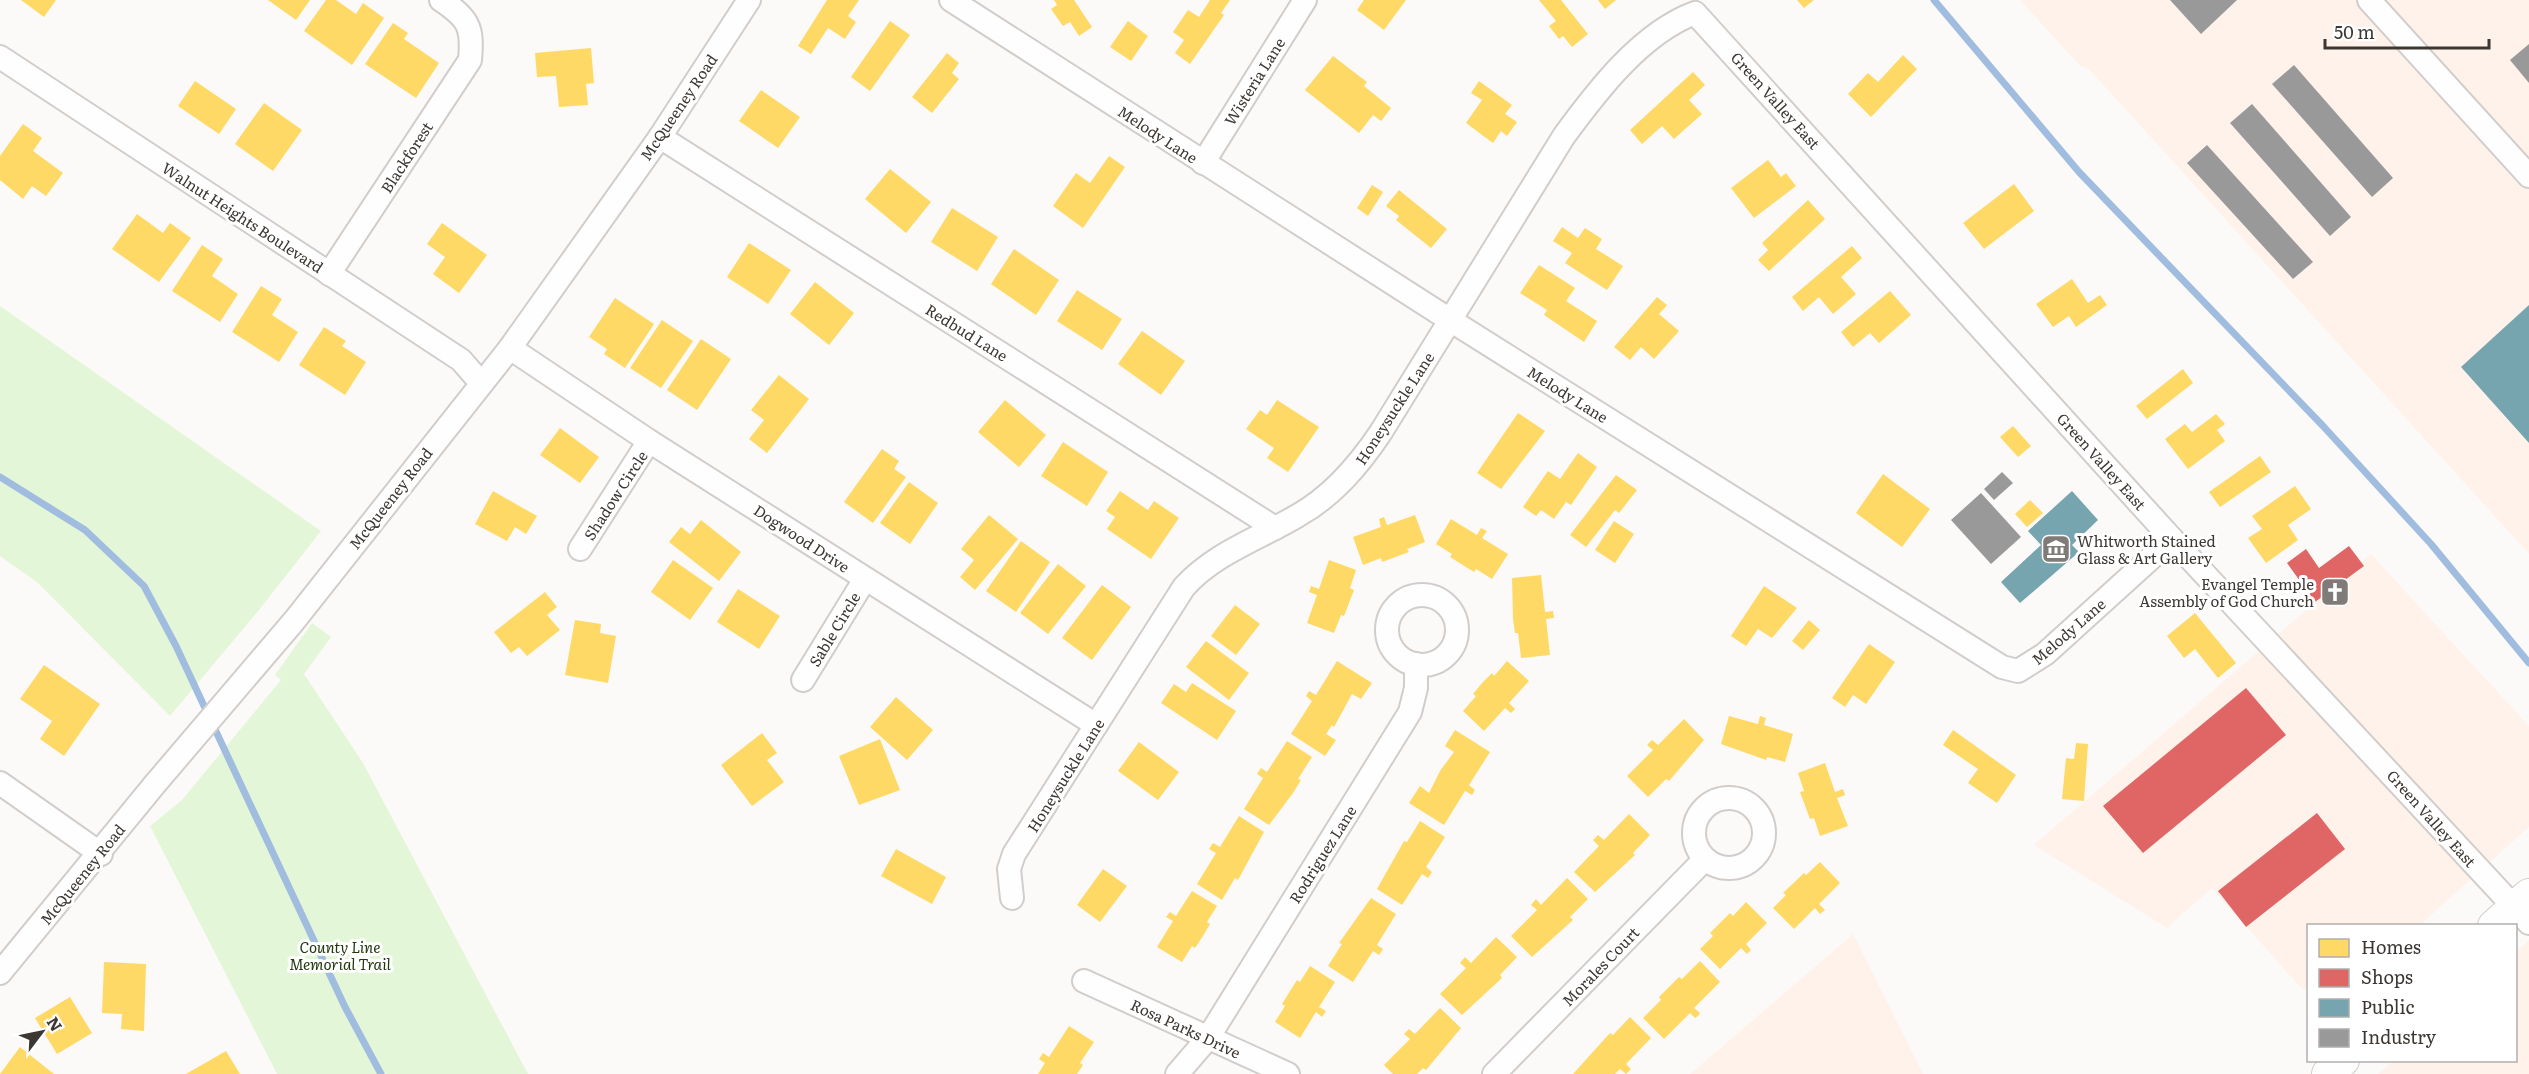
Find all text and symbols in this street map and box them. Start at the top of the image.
scale bar [2325,12,2488,50]
text: 50 m [2334,18,2375,45]
street label: Wisteria Lane [1218,32,1290,129]
street label: Green Valley East [1726,46,1826,154]
street label: McQueeney Road [634,49,722,165]
street label: Melody Lane [1113,99,1203,169]
street label: Blackforest [374,117,438,197]
street label: Walnut Heights Boulevard [158,156,328,278]
street label: Redbud Lane [921,298,1013,367]
street label: Honeysuckle Lane [1349,347,1439,469]
street label: Melody Lane [1523,360,1613,428]
street label: Green Valley East [2052,407,2152,515]
street label: McQueeney Road [343,442,437,554]
street label: Shadow Circle [577,445,653,544]
street label: Dogwood Drive [749,498,855,578]
place label: Whitworth Stained Glass & Art Gallery [2077,529,2216,569]
museum icon: Whitworth Stained Glass & Art Gallery [2040,533,2072,565]
place label: Evangel Temple Assembly of God Church [2139,572,2314,612]
church icon: Evangel Temple Assembly of God Church [2319,576,2351,608]
street label: Sable Circle [803,587,865,671]
street label: Melody Lane [2026,592,2110,670]
street label: Honeysuckle Lane [1021,713,1109,836]
street label: Green Valley East [2382,764,2482,872]
street label: Rodriguez Lane [1283,800,1361,907]
street label: McQueeney Road [34,819,130,929]
street label: Morales Court [1556,921,1644,1011]
legend [2307,924,2517,1062]
text: Homes [2361,933,2421,960]
park label: County Line Memorial Trail [289,935,391,975]
text: Shops [2361,963,2413,990]
street label: Rosa Parks Drive [1127,992,1245,1064]
text: Public [2361,993,2415,1020]
north arrow [12,1002,72,1062]
text: N [42,1011,69,1036]
text: Industry [2361,1023,2437,1050]

